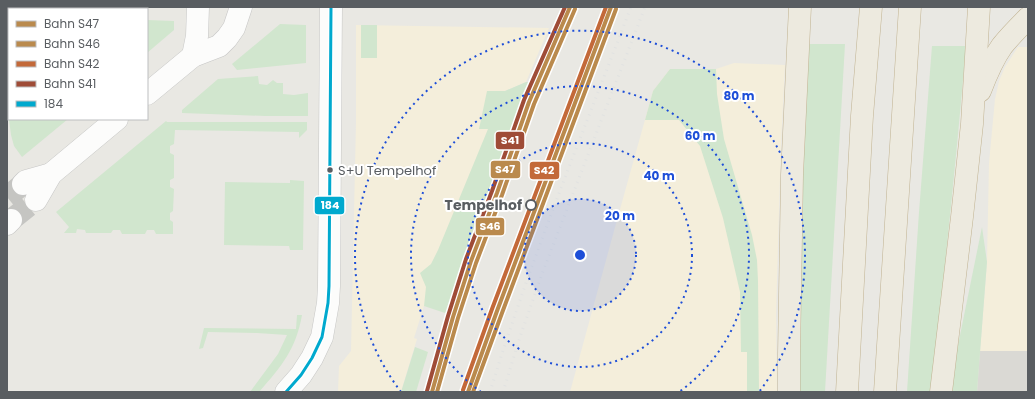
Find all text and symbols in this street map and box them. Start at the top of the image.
legend [8,8,148,120]
text: Bahn S47 [44,15,100,32]
text: Bahn S46 [44,35,100,52]
text: Bahn S42 [44,55,100,72]
text: Bahn S41 [44,75,96,92]
text: 80 m [724,87,755,104]
text: 184 [44,95,63,112]
text: 60 m [685,127,716,144]
line badge: S41 [495,131,525,150]
text: S41 [501,132,519,148]
line badge: S47 [490,160,521,179]
place label: S+U Tempelhof [338,161,436,180]
text: S47 [495,161,515,177]
line badge: S42 [529,161,560,180]
text: S42 [534,162,554,178]
marker: S+U Tempelhof [325,165,335,175]
text: 40 m [643,167,675,184]
place label: Tempelhof [445,195,522,215]
line badge: 184 [314,196,345,215]
text: 184 [321,197,340,213]
marker: Tempelhof [525,199,537,211]
text: 20 m [605,207,635,224]
line badge: S46 [475,217,505,236]
text: S46 [479,218,501,234]
centre of rings [573,248,587,262]

